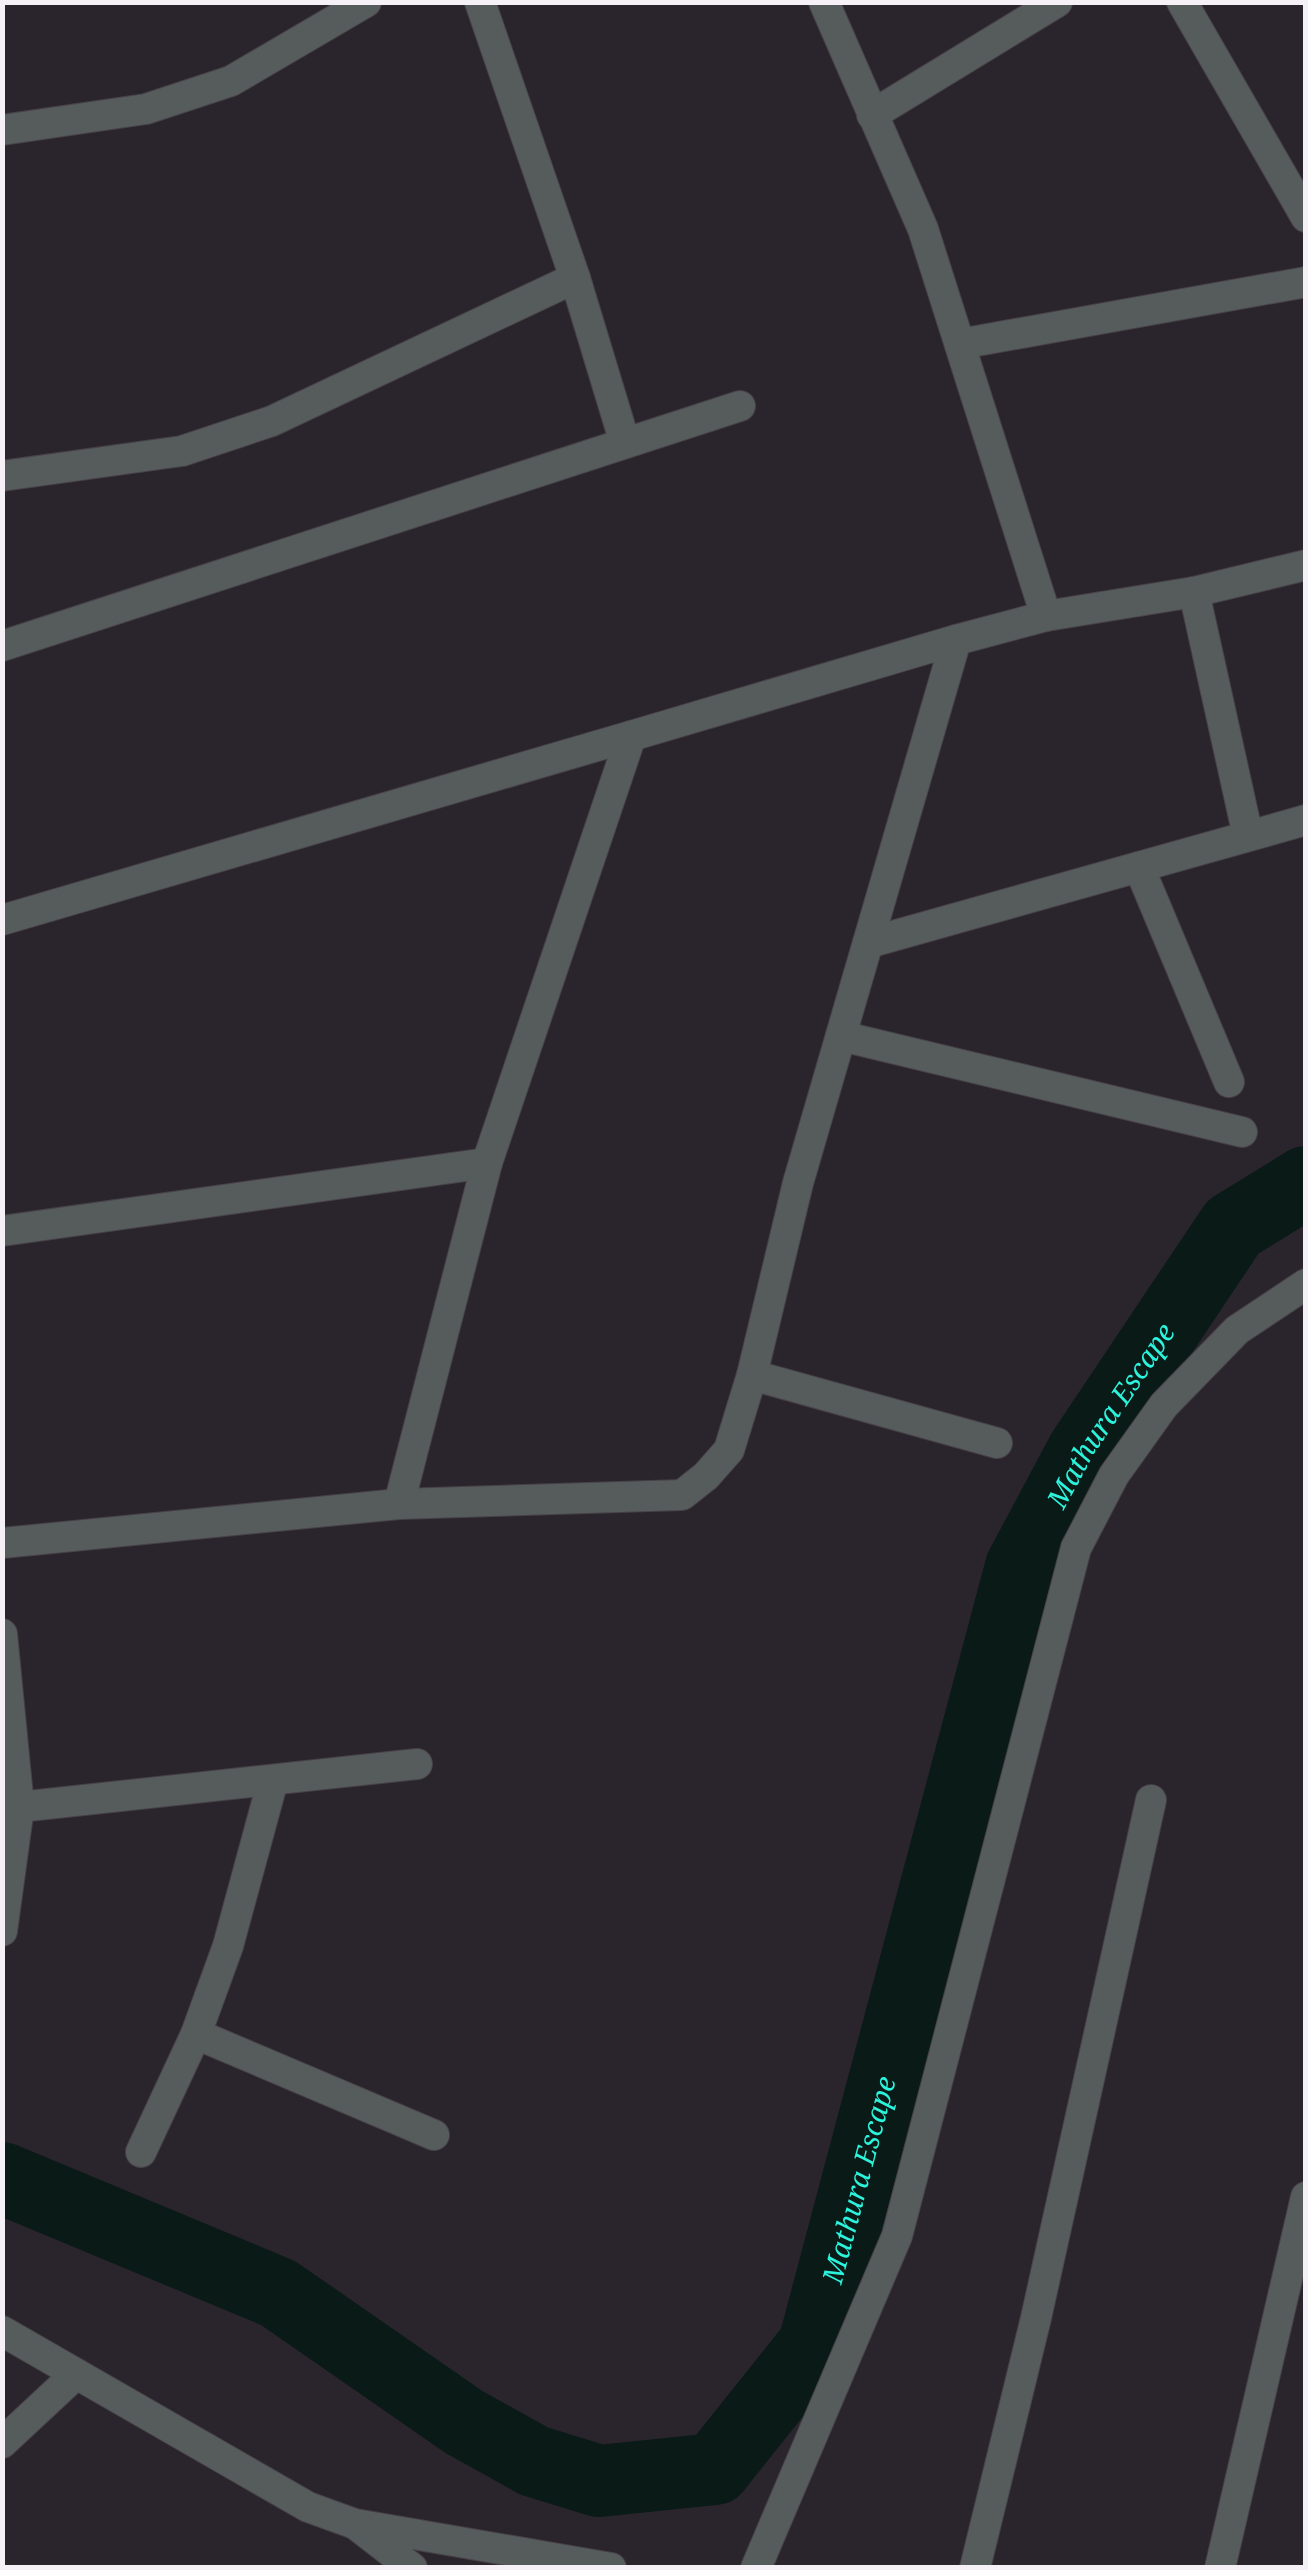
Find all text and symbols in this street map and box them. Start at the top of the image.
water label: Mathura Escape [1037,1315,1183,1515]
water label: Mathura Escape [812,2072,904,2288]

